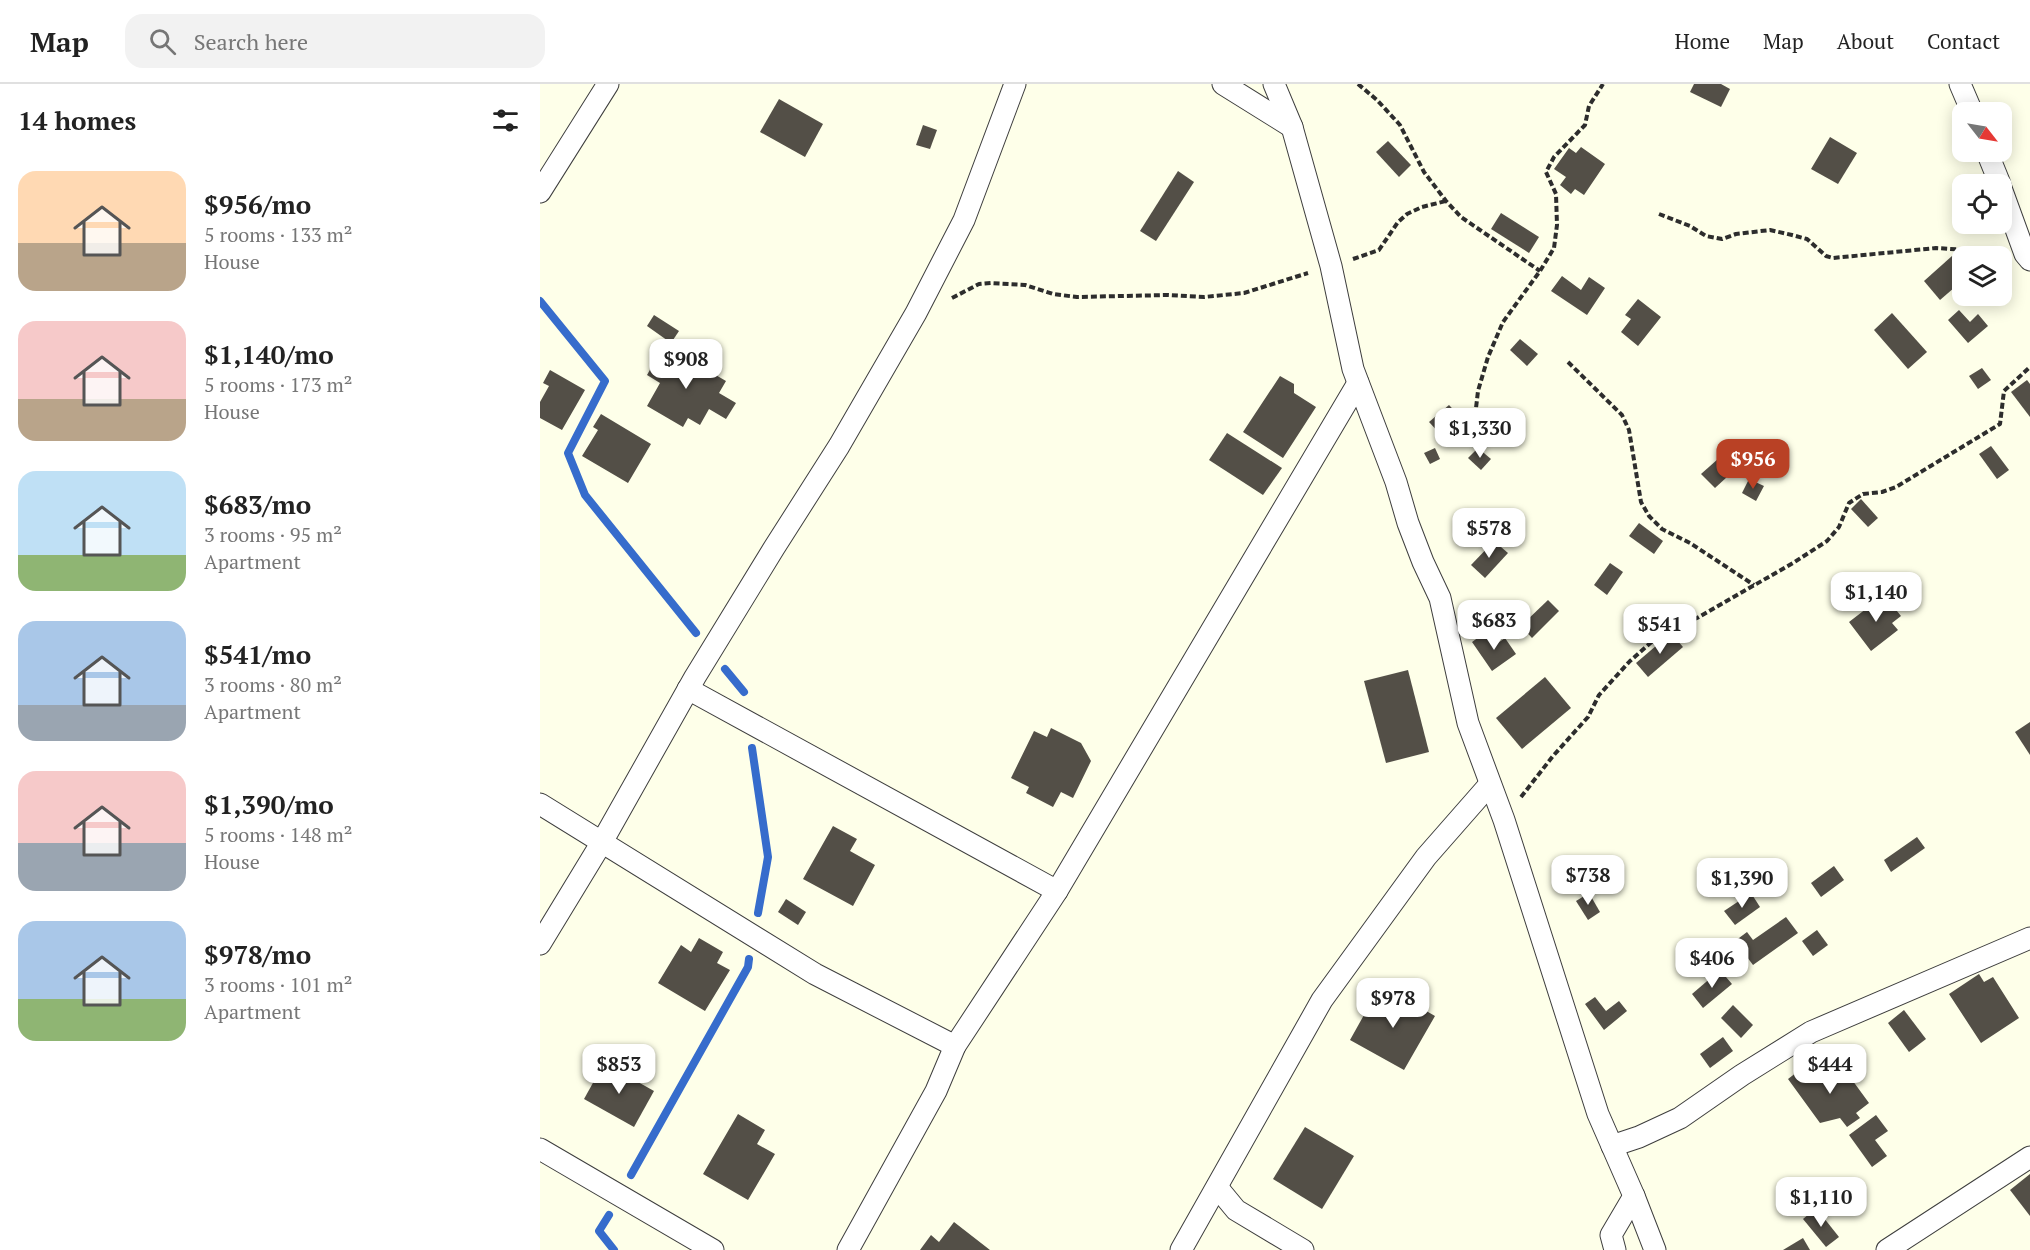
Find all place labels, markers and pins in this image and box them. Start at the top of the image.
pin: $908 [650,339,722,390]
pin: $1,330 [1431,408,1529,459]
pin: $956 [1717,439,1789,490]
pin: $578 [1453,508,1525,559]
pin: $1,140 [1827,572,1925,623]
pin: $683 [1458,600,1530,651]
pin: $541 [1624,604,1696,655]
pin: $738 [1552,855,1624,906]
pin: $1,390 [1693,858,1791,909]
pin: $406 [1676,938,1748,989]
pin: $978 [1357,978,1429,1029]
pin: $853 [583,1044,655,1095]
pin: $444 [1794,1044,1866,1095]
pin: $1,110 [1772,1177,1870,1228]

